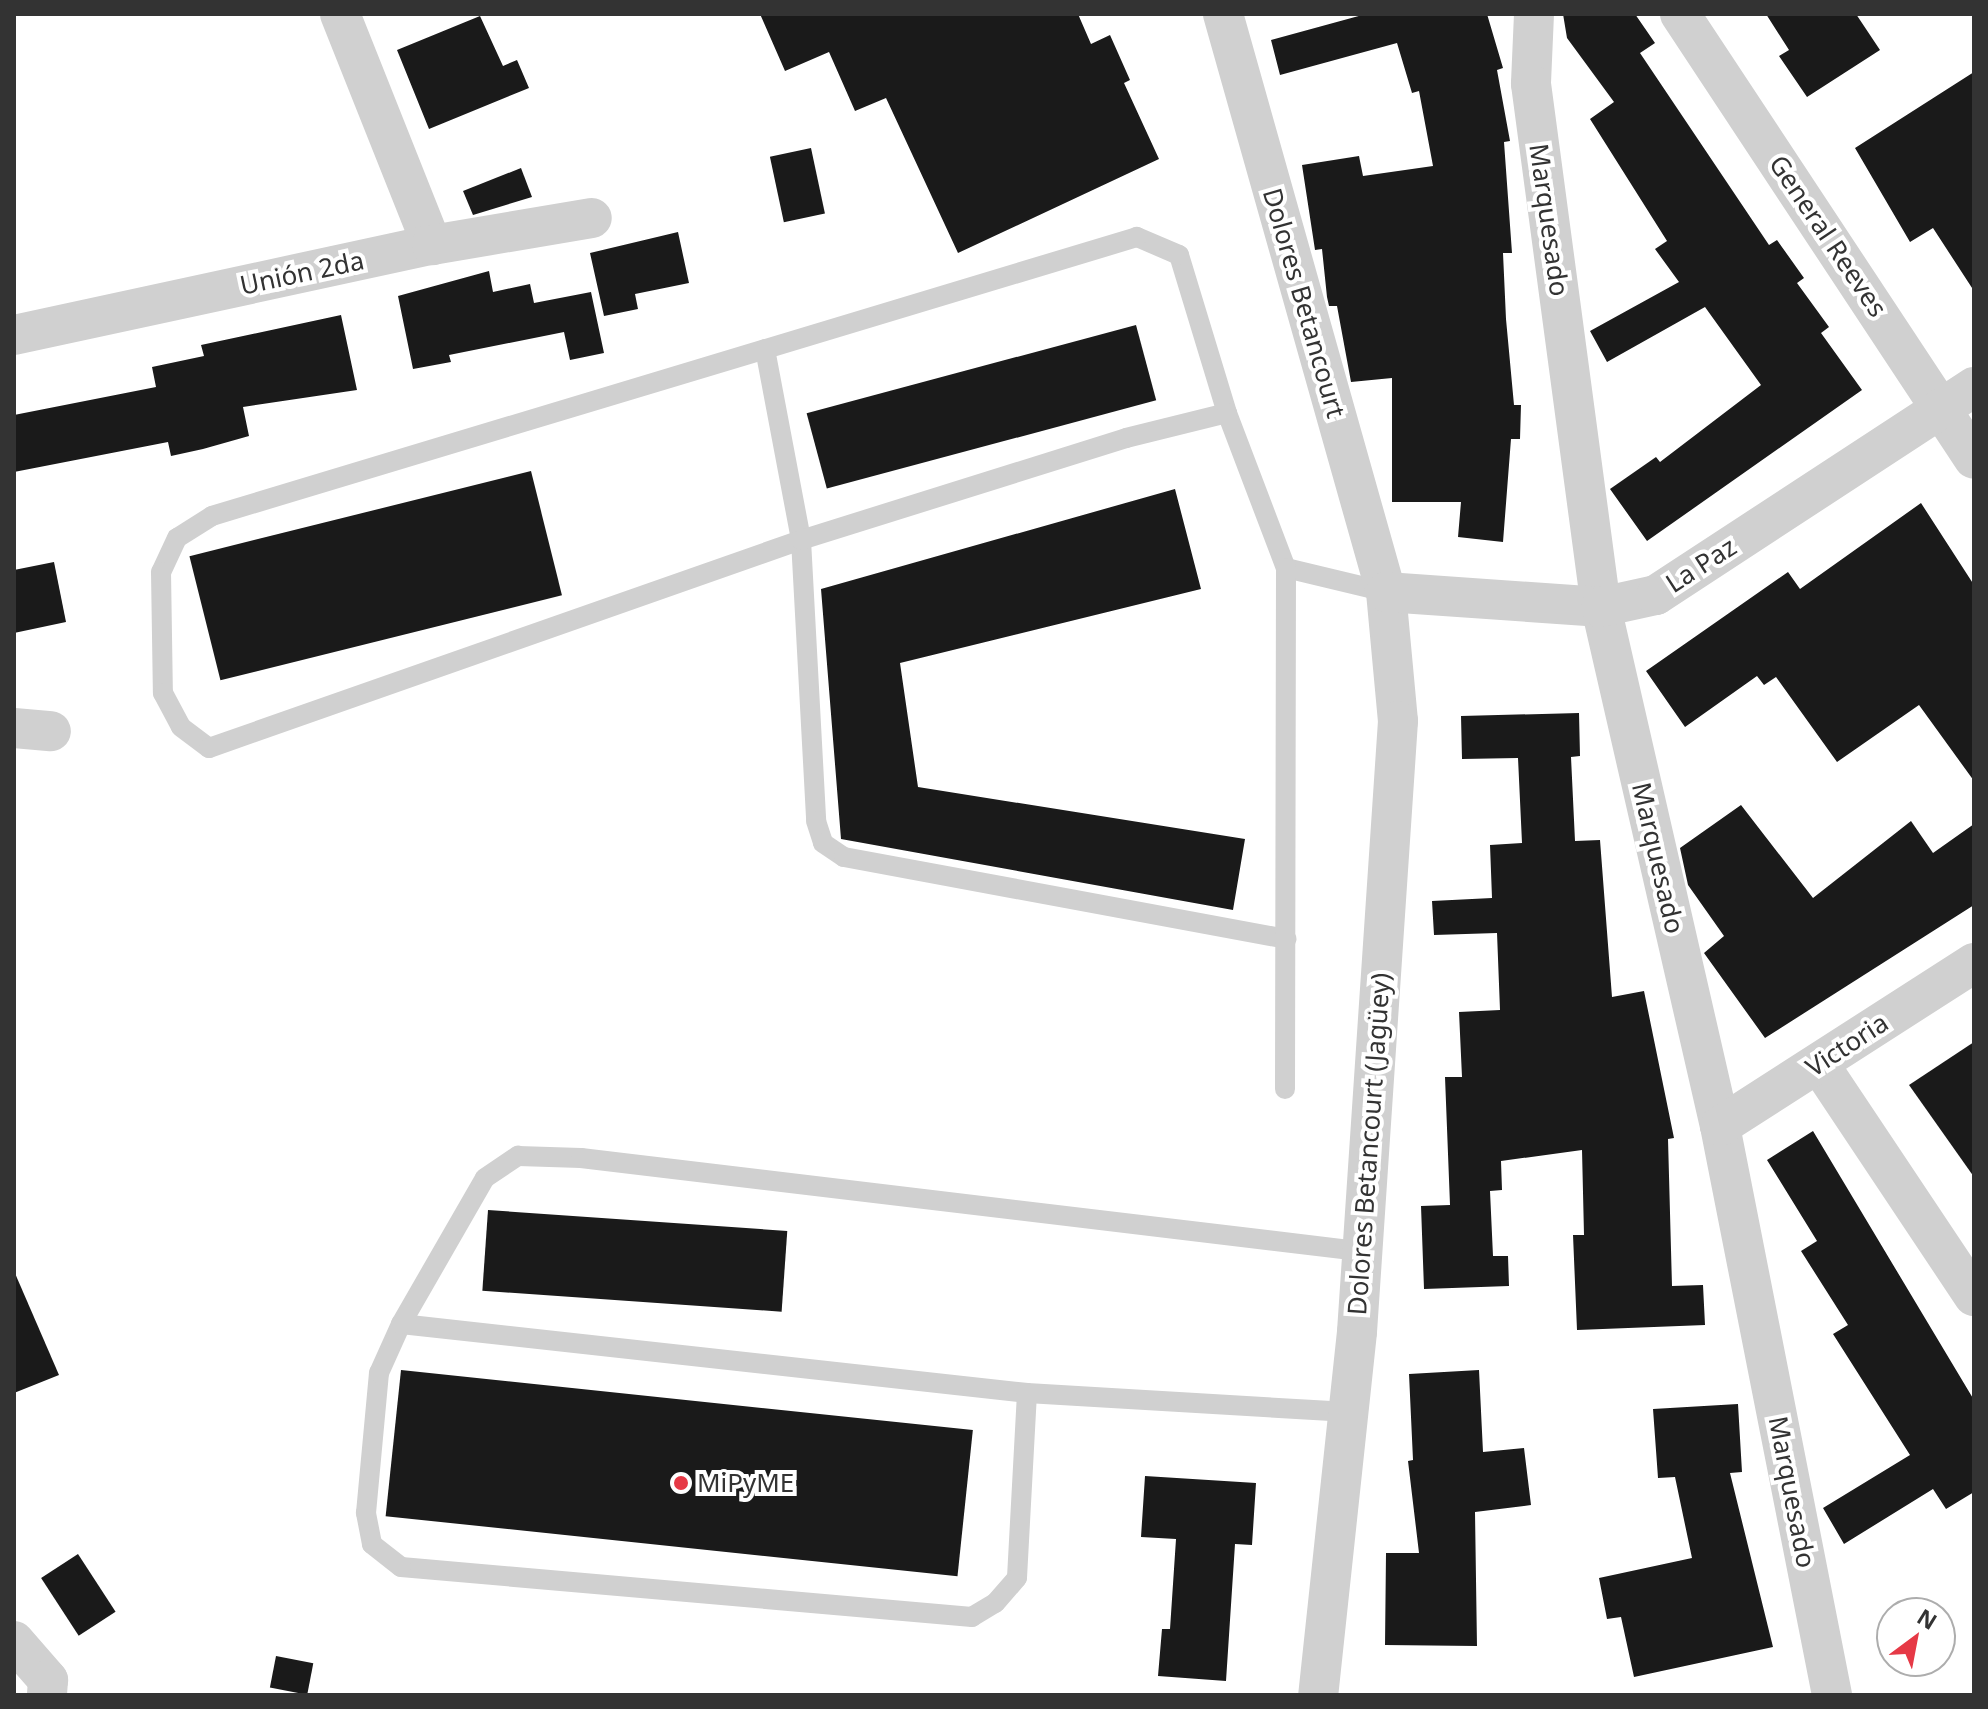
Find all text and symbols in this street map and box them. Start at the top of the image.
street label: Marquesado [1523,142,1575,298]
street label: General Reeves [1763,149,1893,323]
street label: Dolores Betancourt [1256,185,1352,421]
street label: Unión 2da [237,245,367,301]
street label: La Paz [1660,531,1742,599]
street label: Marquesado [1625,780,1691,936]
street label: Dolores Betancourt (Jagüey) [1341,972,1397,1316]
street label: Victoria [1800,1007,1894,1083]
street label: Marquesado [1762,1414,1822,1570]
place label: MiPyME [697,1467,794,1499]
marker: MiPyME [672,1474,690,1492]
north arrow [1876,1597,1956,1677]
text: N [1912,1601,1943,1636]

